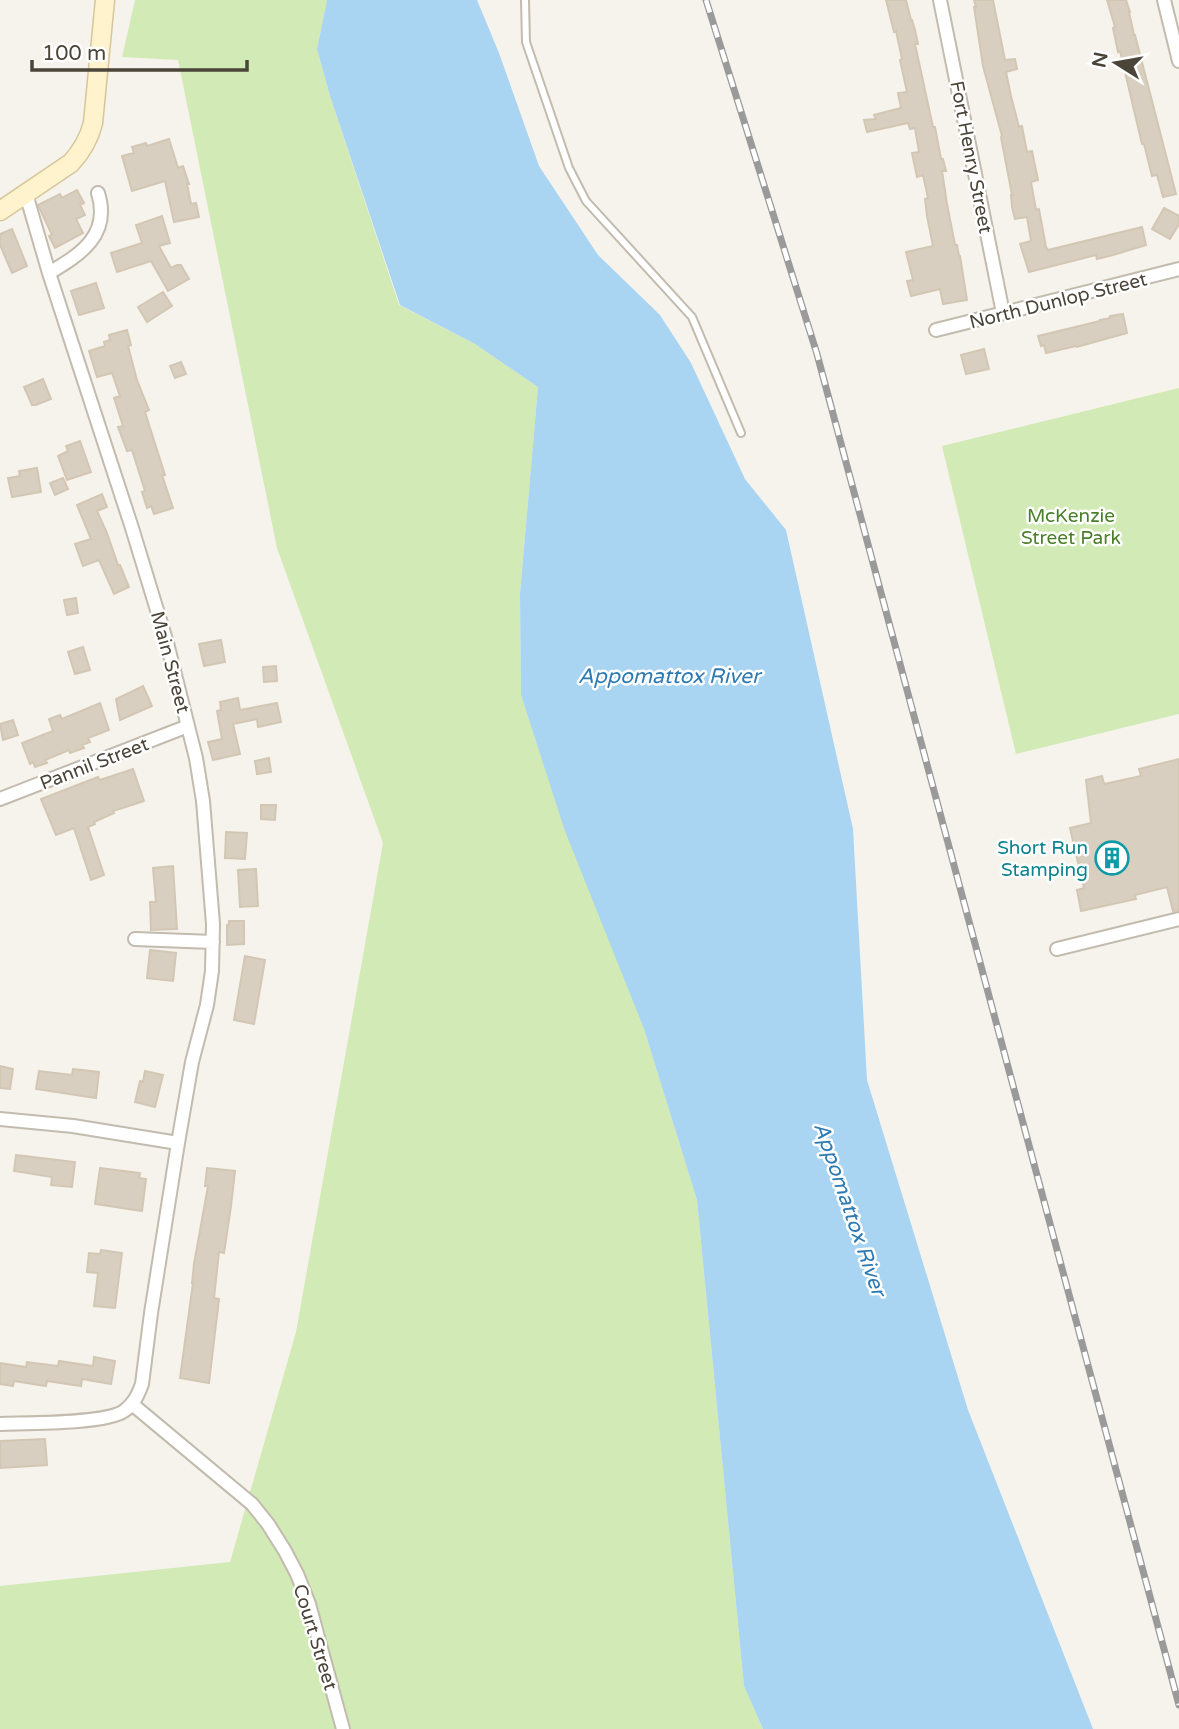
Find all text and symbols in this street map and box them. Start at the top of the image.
scale bar [32,28,247,72]
north arrow [1081,28,1151,98]
text: 100 m [42,41,106,66]
text: N [1088,50,1113,70]
street label: Fort Henry Street [945,79,997,235]
street label: North Dunlop Street [967,268,1149,334]
park label: McKenzie Street Park [1021,505,1121,549]
street label: Main Street [146,609,194,716]
water label: Appomattox River [578,664,763,689]
street label: Pannil Street [37,733,152,795]
place label: Short Run Stamping [997,837,1088,881]
building icon: Short Run Stamping [1093,839,1131,877]
water label: Appomattox River [808,1119,892,1302]
street label: Court Street [288,1582,342,1693]

